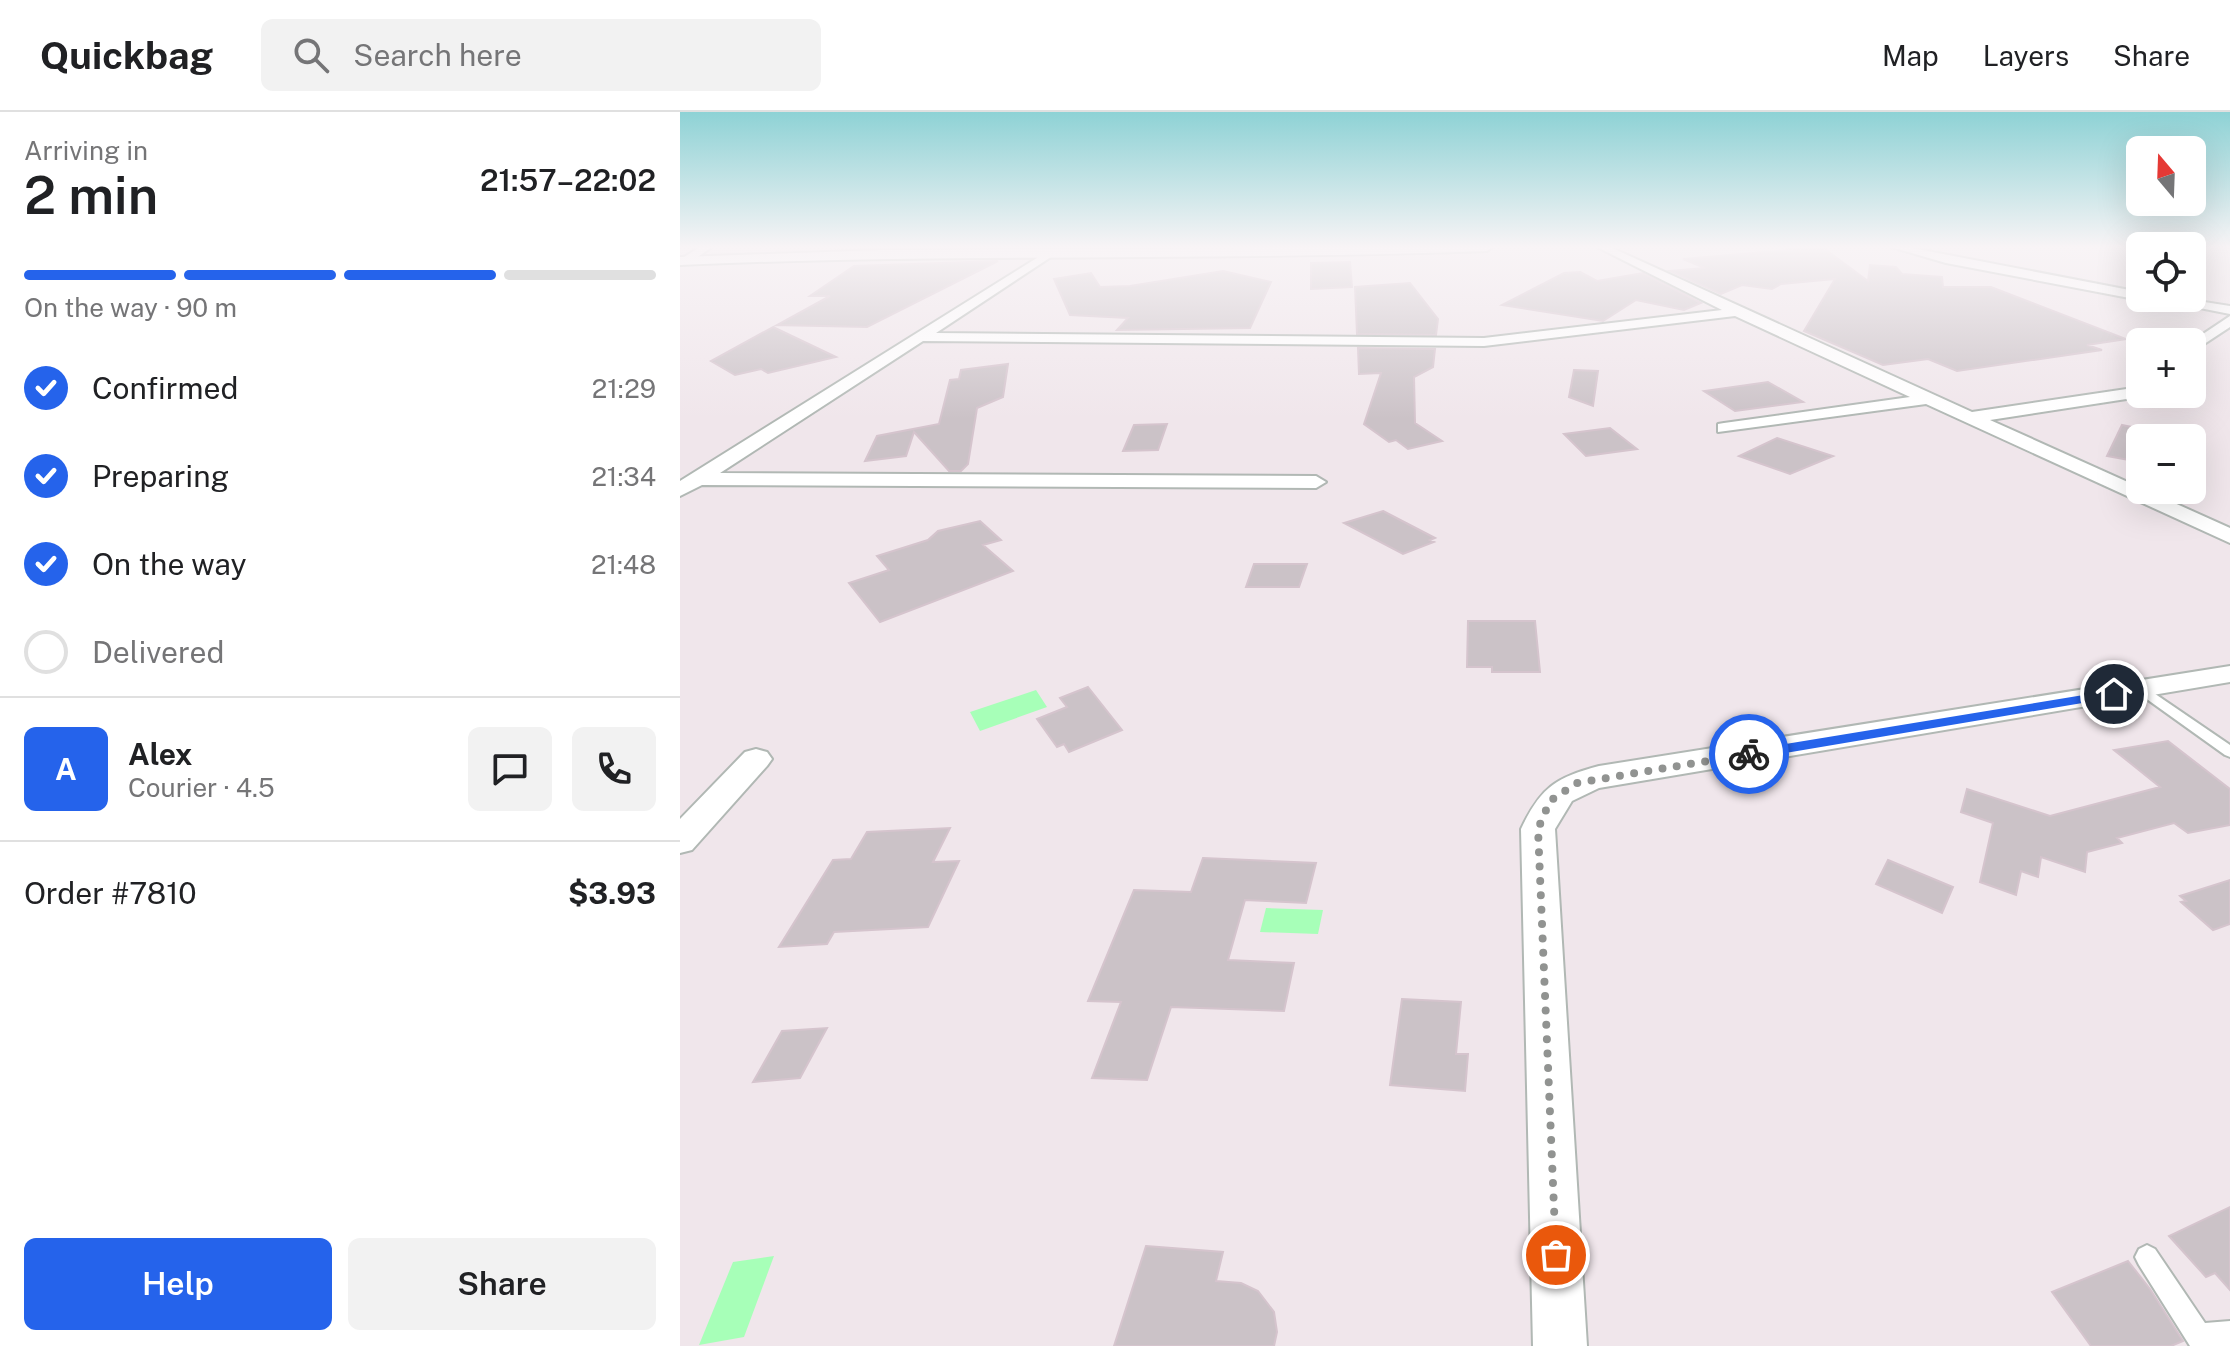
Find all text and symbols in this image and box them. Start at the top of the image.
search box [261,19,821,91]
text: Quickbag [40,33,213,78]
icon: search [289,33,333,77]
text: Search here [353,37,522,73]
text: Map [1882,39,1939,72]
text: Layers [1983,39,2069,72]
text: Share [2113,39,2190,72]
text: Arriving in [24,135,148,166]
north arrow [2126,136,2206,216]
map controls [2126,136,2206,504]
text: 21:57–22:02 [480,162,656,198]
text: 2 min [24,165,158,226]
button: locate [2126,232,2206,312]
text: On the way · 90 m [24,292,237,323]
button: + [2126,328,2206,408]
icon: check [24,366,68,410]
text: Confirmed [92,370,238,406]
text: 21:29 [592,373,656,404]
button: − [2126,424,2206,504]
icon: check [24,454,68,498]
text: Preparing [92,458,229,494]
text: 21:34 [591,461,656,492]
icon: check [24,542,68,586]
text: On the way [92,546,246,582]
text: 21:48 [591,549,656,580]
text: Delivered [92,634,224,670]
pin [2080,660,2148,728]
icon: home [2092,672,2136,716]
courier [1709,714,1789,794]
button: chat [468,727,552,811]
button: phone [572,727,656,811]
icon: bike [1727,732,1771,776]
text: Alex [128,736,192,772]
text: A [55,751,77,787]
text: Courier · 4.5 [128,772,275,803]
text: Order #7810 [24,875,197,911]
text: $3.93 [568,875,656,911]
pin [1522,1221,1590,1289]
icon: bag [1534,1233,1578,1277]
button: Help [24,1238,332,1330]
button: Share [348,1238,656,1330]

